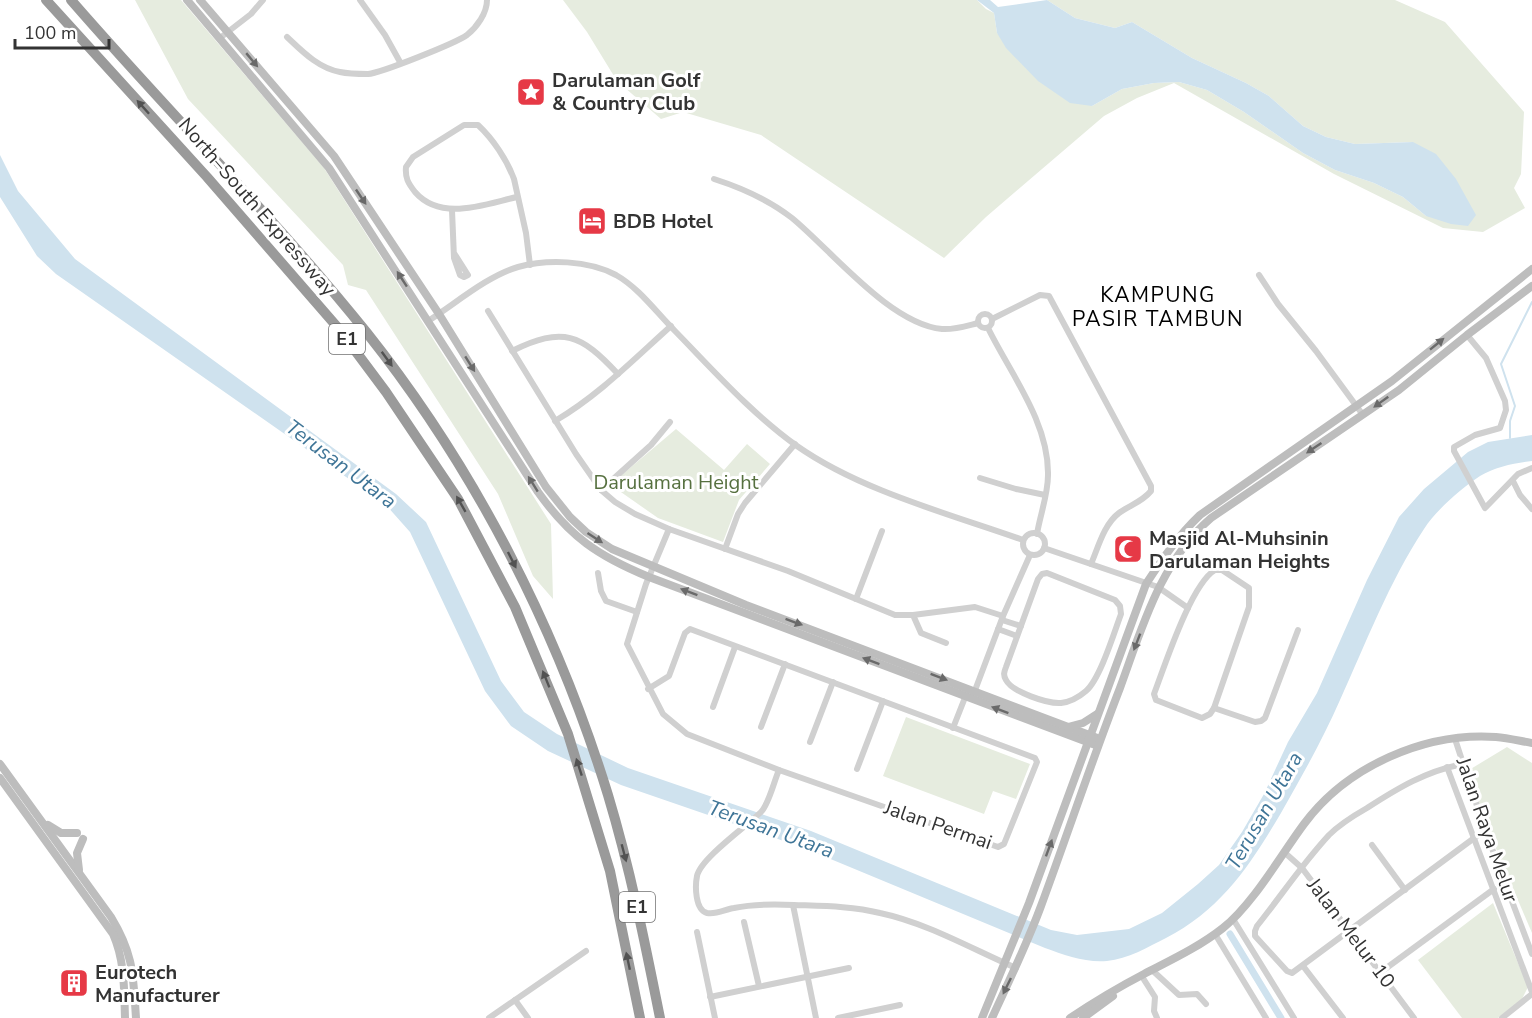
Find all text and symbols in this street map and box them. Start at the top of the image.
scale bar [15,12,110,50]
text: 100 m [24,21,76,45]
one-way arrow [245,52,258,67]
place label: Darulaman Golf & Country Club [552,67,701,117]
place icon: Darulaman Golf & Country Club [515,76,547,108]
one-way arrow [136,99,150,114]
street label: North–South Expressway [172,112,342,302]
one-way arrow [355,188,367,204]
hotel icon: BDB Hotel [576,205,608,237]
place label: BDB Hotel [613,208,713,235]
one-way arrow [396,271,407,287]
district label: KAMPUNG PASIR TAMBUN [1072,281,1244,333]
road number: E1 [329,324,365,354]
one-way arrow [1429,338,1445,351]
one-way arrow [380,352,392,367]
one-way arrow [464,356,475,372]
one-way arrow [1373,396,1388,408]
water label: Terusan Utara [280,413,402,515]
one-way arrow [1307,442,1323,454]
park label: Darulaman Height [593,469,760,496]
one-way arrow [527,476,538,492]
one-way arrow [455,496,466,512]
place label: Masjid Al-Muhsinin Darulaman Heights [1149,525,1330,575]
one-way arrow [587,532,603,543]
mosque icon: Masjid Al-Muhsinin Darulaman Heights [1112,533,1144,565]
one-way arrow [507,551,517,568]
one-way arrow [680,587,698,596]
one-way arrow [785,618,803,628]
one-way arrow [1132,633,1141,651]
one-way arrow [862,656,880,666]
one-way arrow [541,670,551,688]
one-way arrow [930,672,948,682]
one-way arrow [990,705,1008,715]
water label: Terusan Utara [1219,747,1309,875]
street label: Jalan Raya Melur [1449,753,1524,906]
one-way arrow [573,758,583,776]
water label: Terusan Utara [704,793,838,865]
street label: Jalan Permai [879,794,996,856]
one-way arrow [1044,839,1054,857]
one-way arrow [619,844,629,862]
street label: Jalan Melur 10 [1300,872,1401,994]
road number: E1 [619,892,655,922]
one-way arrow [623,951,632,970]
place label: Eurotech Manufacturer [95,959,220,1009]
building icon: Eurotech Manufacturer [58,967,90,999]
one-way arrow [1002,977,1012,994]

